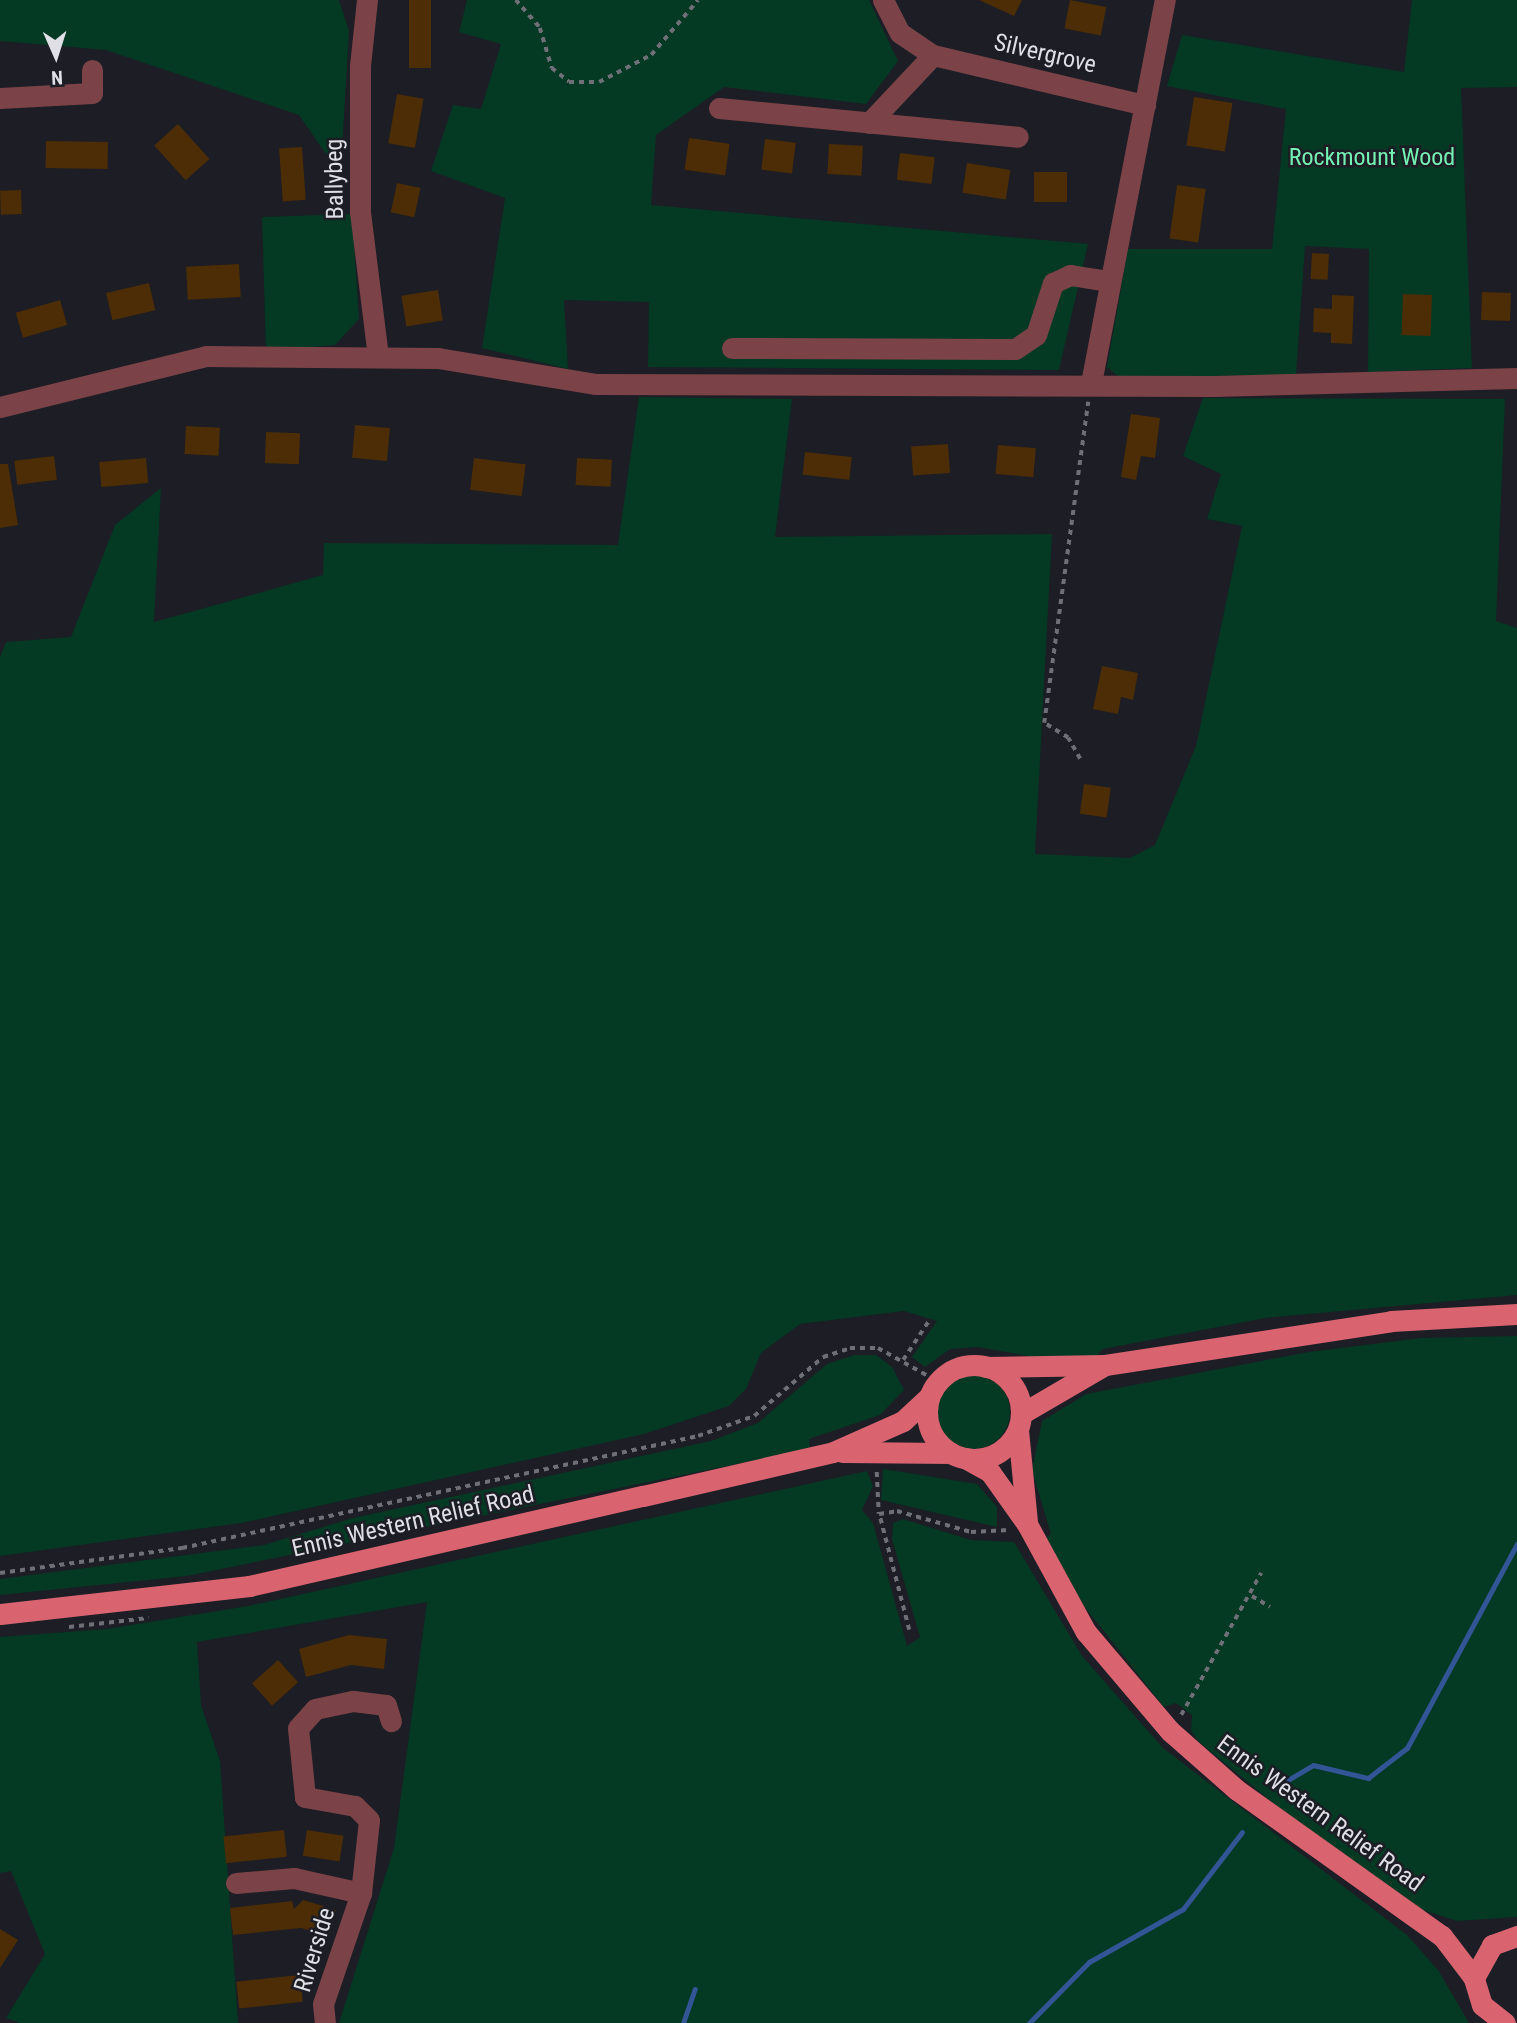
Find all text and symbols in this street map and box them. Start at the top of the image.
north arrow [21,21,91,91]
street label: Silvergrove [991,28,1099,80]
text: N [51,66,64,89]
street label: Ballybeg [320,138,350,220]
park label: Rockmount Wood [1289,144,1455,172]
street label: Ennis Western Relief Road [289,1480,537,1564]
street label: Ennis Western Relief Road [1211,1730,1429,1898]
street label: Riverside [289,1904,341,1996]

